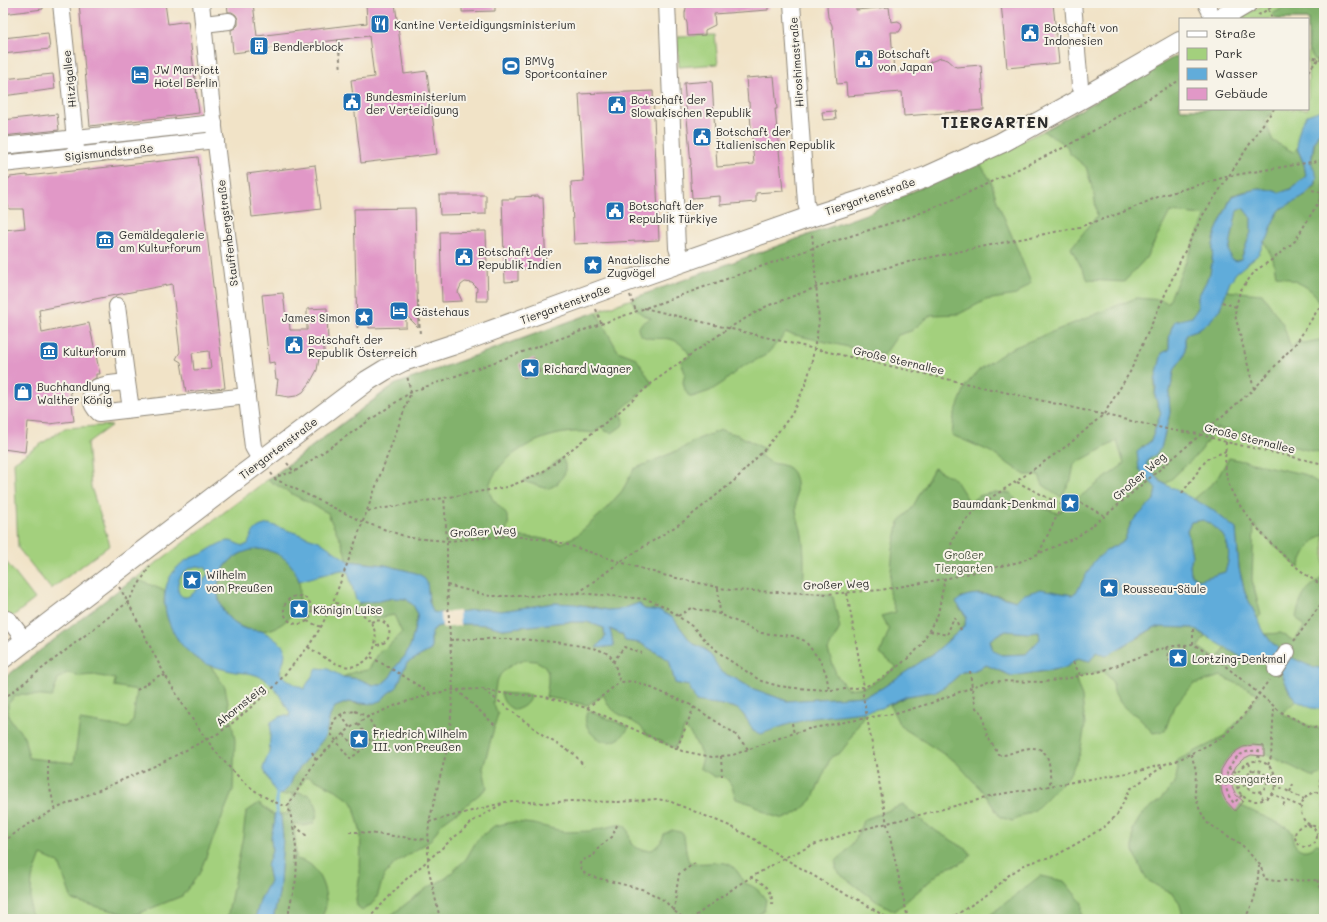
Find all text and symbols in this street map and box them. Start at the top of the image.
restaurant icon: Kantine Verteidigungsministerium [369,13,391,35]
street label: Hiroshimastraße [785,16,807,107]
place label: Kantine Verteidigungsministerium [394,17,576,32]
legend [1179,18,1309,110]
place label: Botschaft von Indonesien [1044,20,1118,48]
public building icon: Botschaft von Indonesien [1019,22,1041,44]
text: Straße [1215,25,1256,41]
building icon: Bendlerblock [248,35,270,57]
place label: Bendlerblock [273,39,344,54]
text: Park [1215,45,1242,61]
place label: Botschaft von Japan [878,46,933,74]
public building icon: Botschaft von Japan [853,48,875,70]
street label: Hitzigallee [58,49,79,109]
place label: BMVg Sportcontainer [525,53,607,81]
sports icon: BMVg Sportcontainer [500,55,522,77]
place label: JW Marriott Hotel Berlin [154,62,220,90]
hotel icon: JW Marriott Hotel Berlin [129,64,151,86]
text: Wasser [1215,65,1258,81]
text: Gebäude [1215,85,1268,101]
place label: Bundesministerium der Verteidigung [366,89,466,117]
public building icon: Bundesministerium der Verteidigung [341,91,363,113]
place label: Botschaft der Slowakischen Republik [631,92,751,120]
public building icon: Botschaft der Slowakischen Republik [606,94,628,116]
district label: TIERGARTEN [941,112,1049,132]
place label: Botschaft der Italienischen Republik [716,124,835,152]
public building icon: Botschaft der Italienischen Republik [691,126,713,148]
street label: Sigismundstraße [64,140,154,164]
street label: Tiergartenstraße [823,173,917,219]
street label: Stauffenbergstraße [213,179,241,287]
place label: Botschaft der Republik Türkiye [629,198,718,226]
public building icon: Botschaft der Republik Türkiye [604,200,626,222]
place label: Gemäldegalerie am Kulturforum [119,227,205,255]
museum icon: Gemäldegalerie am Kulturforum [94,229,116,251]
place label: Botschaft der Republik Indien [478,244,561,272]
public building icon: Botschaft der Republik Indien [453,246,475,268]
place label: Anatolische Zugvögel [607,252,670,280]
place icon: Anatolische Zugvögel [582,254,604,276]
street label: Tiergartenstraße [518,281,612,327]
hotel icon: Gästehaus [388,300,410,322]
place label: Gästehaus [413,304,469,319]
place icon: James Simon [353,306,375,328]
place label: James Simon [282,310,350,325]
place label: Botschaft der Republik Österreich [308,332,417,360]
public building icon: Botschaft der Republik Österreich [283,334,305,356]
museum icon: Kulturforum [38,340,60,362]
street label: Große Sternallee [852,342,946,378]
place label: Kulturforum [63,344,126,359]
place icon: Richard Wagner [519,357,541,379]
place label: Richard Wagner [544,361,631,376]
place label: Buchhandlung Walther König [37,379,112,407]
shop icon: Buchhandlung Walther König [12,381,34,403]
street label: Tiergartenstraße [236,413,320,482]
street label: Große Sternallee [1203,419,1297,457]
street label: Großer Weg [1109,449,1169,503]
place icon: Baumdank-Denkmal [1059,492,1081,514]
place label: Baumdank-Denkmal [952,496,1056,511]
street label: Großer Weg [450,522,516,540]
park label: Großer Tiergarten [935,547,993,575]
place label: Wilhelm von Preußen [206,567,273,595]
place icon: Wilhelm von Preußen [181,569,203,591]
street label: Großer Weg [803,575,869,593]
place icon: Rousseau-Säule [1098,577,1120,599]
place label: Rousseau-Säule [1123,581,1206,596]
place icon: Königin Luise [288,598,310,620]
place label: Königin Luise [313,602,383,617]
place icon: Lortzing-Denkmal [1167,647,1189,669]
place label: Lortzing-Denkmal [1192,651,1286,666]
street label: Ahornsteig [212,681,268,729]
place label: Friedrich Wilhelm III. von Preußen [373,726,467,754]
place icon: Friedrich Wilhelm III. von Preußen [348,728,370,750]
park label: Rosengarten [1215,771,1283,786]

